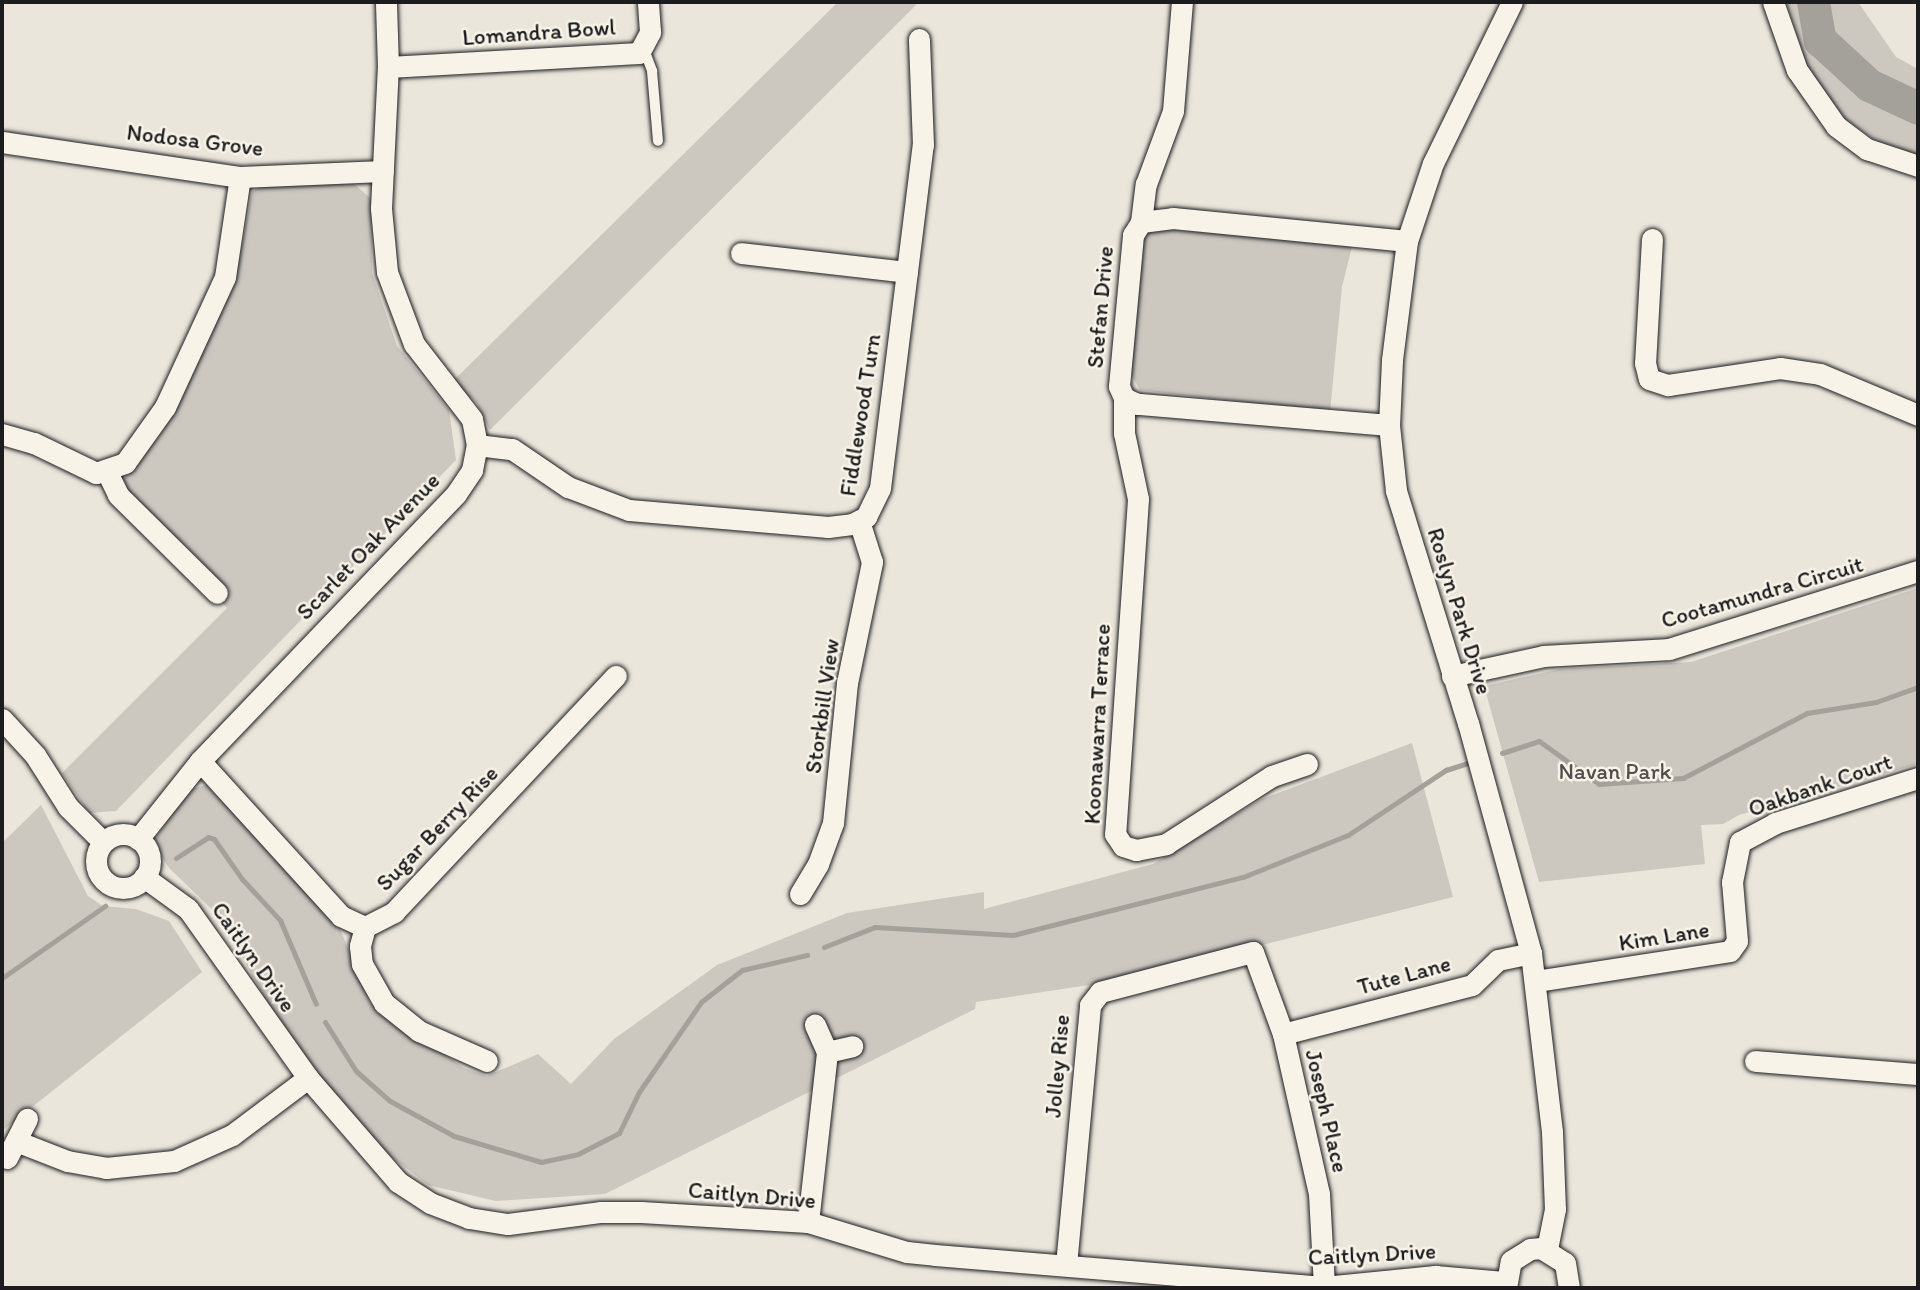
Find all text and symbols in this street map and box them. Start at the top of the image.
street label: Lomandra Bowl [461,13,617,51]
street label: Nodosa Grove [125,118,265,162]
street label: Stefan Drive [1081,245,1119,369]
street label: Fiddlewood Turn [834,333,886,497]
street label: Scarlet Oak Avenue [291,467,445,625]
street label: Roslyn Park Drive [1421,524,1499,698]
street label: Cootamundra Circuit [1658,550,1866,634]
street label: Koonawarra Terrace [1078,624,1116,824]
street label: Storkbill View [799,637,845,775]
street label: Oakbank Court [1744,747,1896,823]
park label: Navan Park [1559,757,1671,785]
street label: Sugar Berry Rise [370,760,504,896]
street label: Caitlyn Drive [206,896,302,1018]
street label: Kim Lane [1616,915,1712,957]
street label: Tute Lane [1354,949,1454,1001]
street label: Jolley Rise [1039,1013,1075,1119]
street label: Joseph Place [1299,1047,1355,1175]
street label: Caitlyn Drive [687,1176,817,1214]
street label: Caitlyn Drive [1307,1237,1437,1271]

